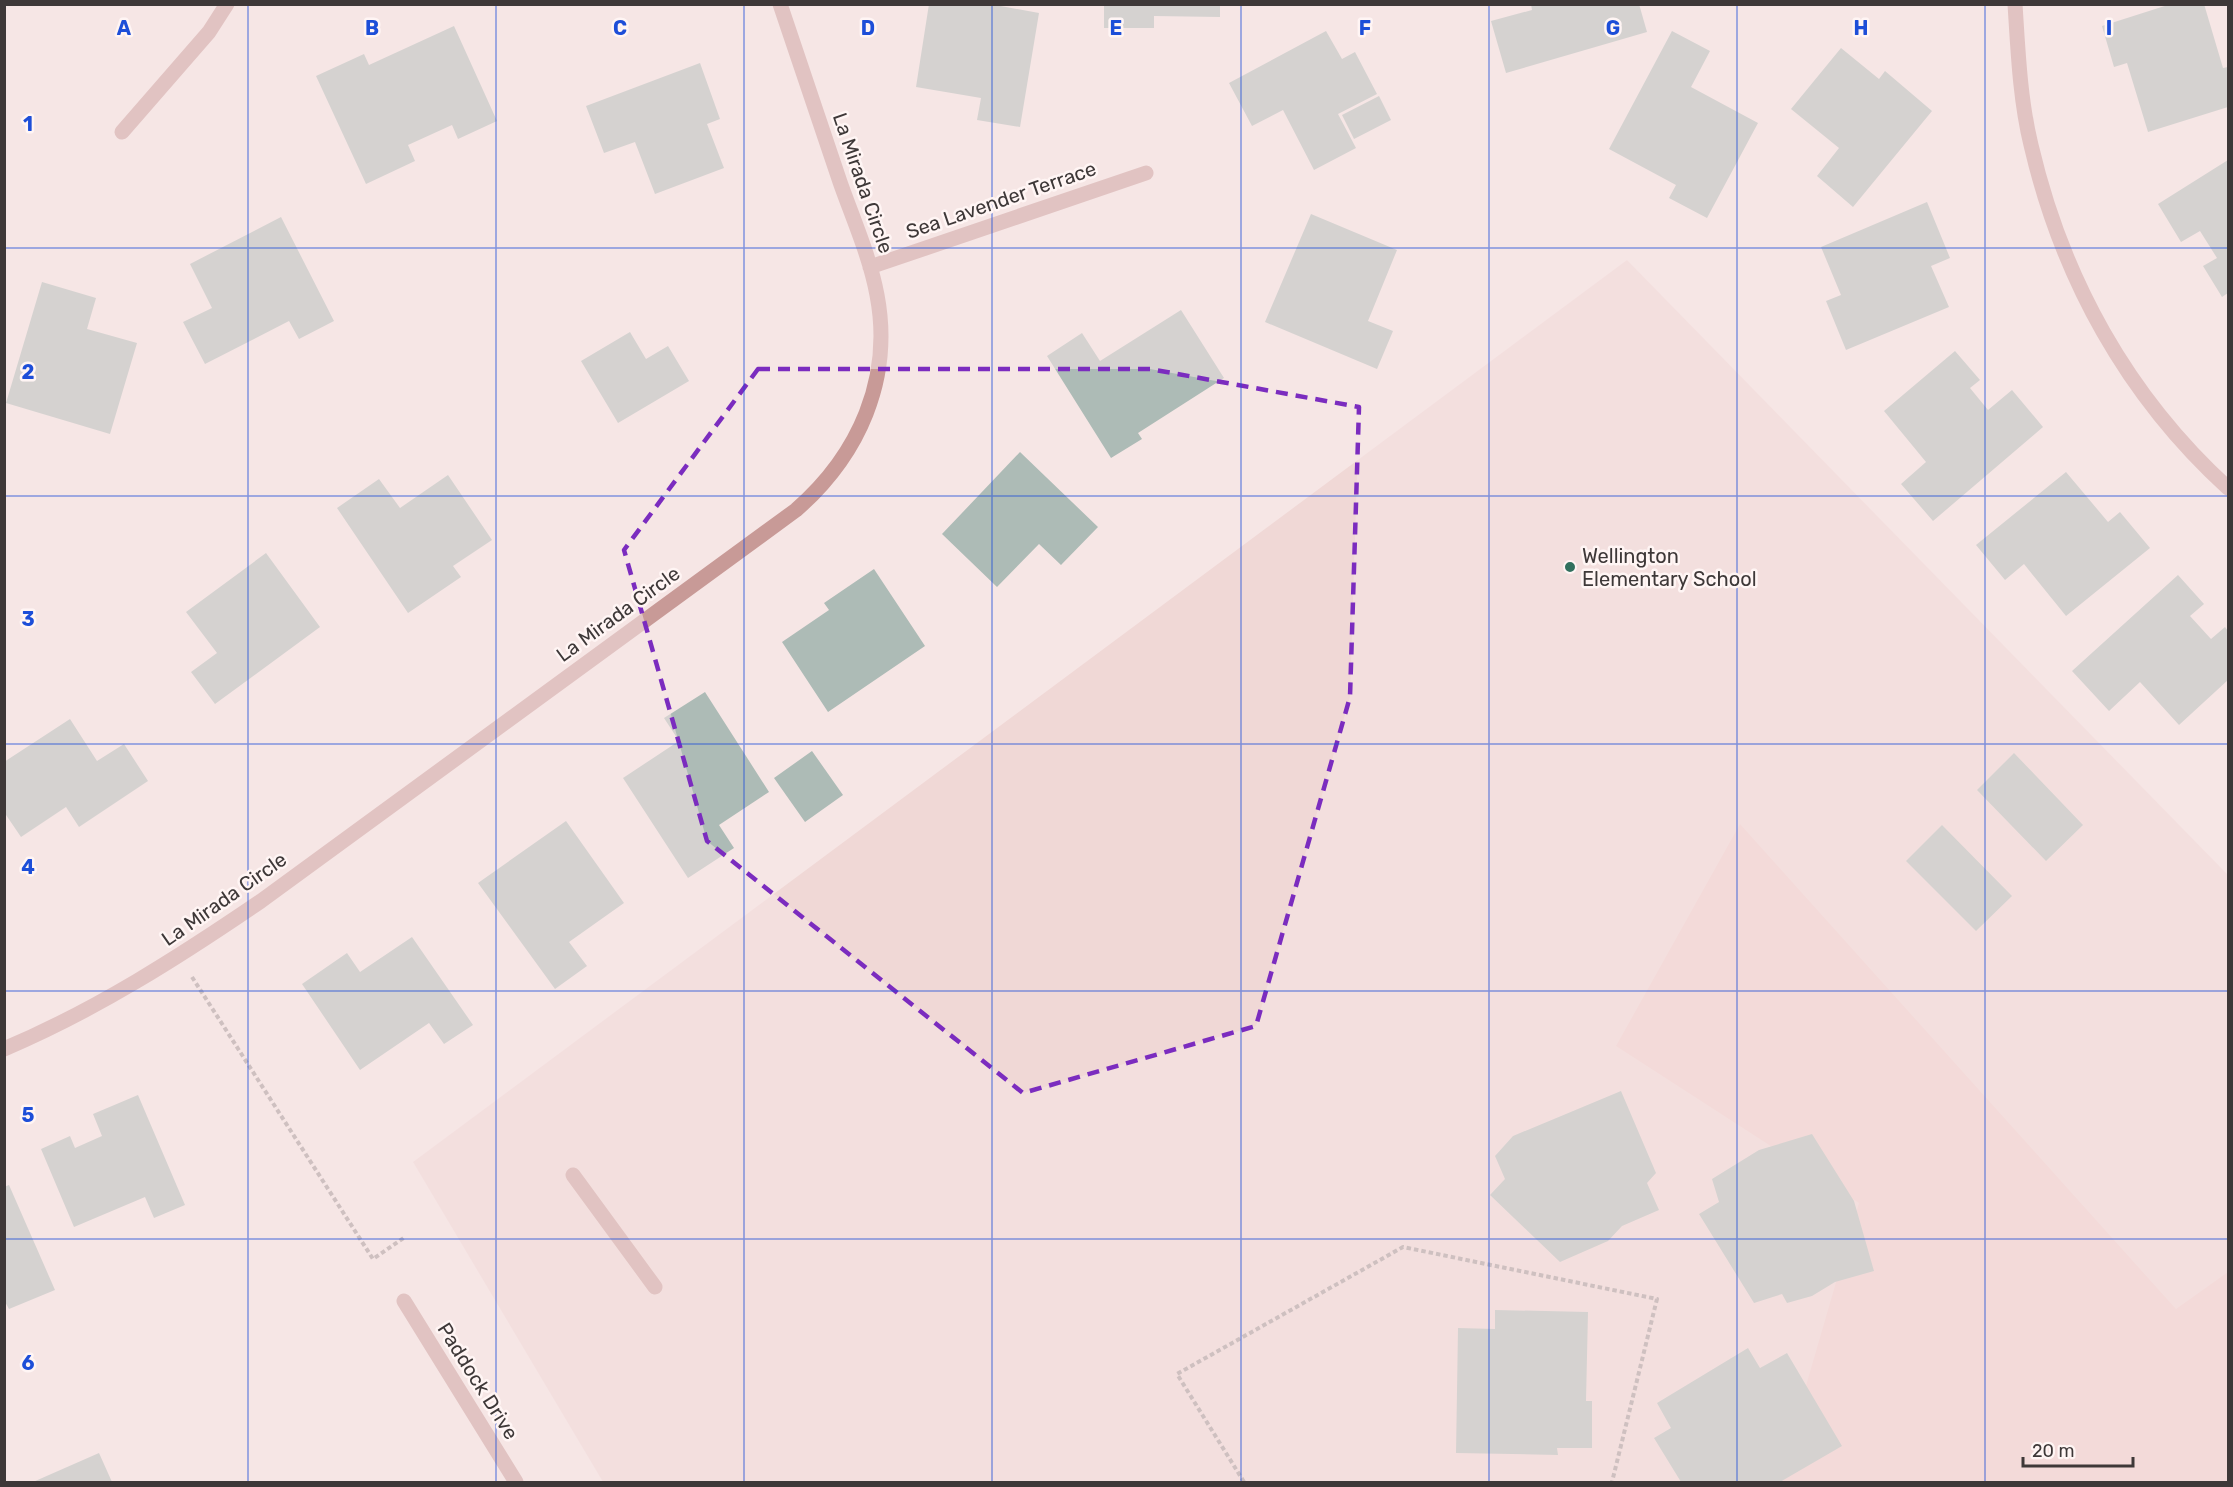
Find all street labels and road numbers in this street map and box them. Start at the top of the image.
street label: La Mirada Circle [828,110,898,256]
street label: Sea Lavender Terrace [903,156,1099,244]
street label: La Mirada Circle [552,561,684,667]
street label: La Mirada Circle [157,847,291,951]
street label: Paddock Drive [433,1318,523,1444]

